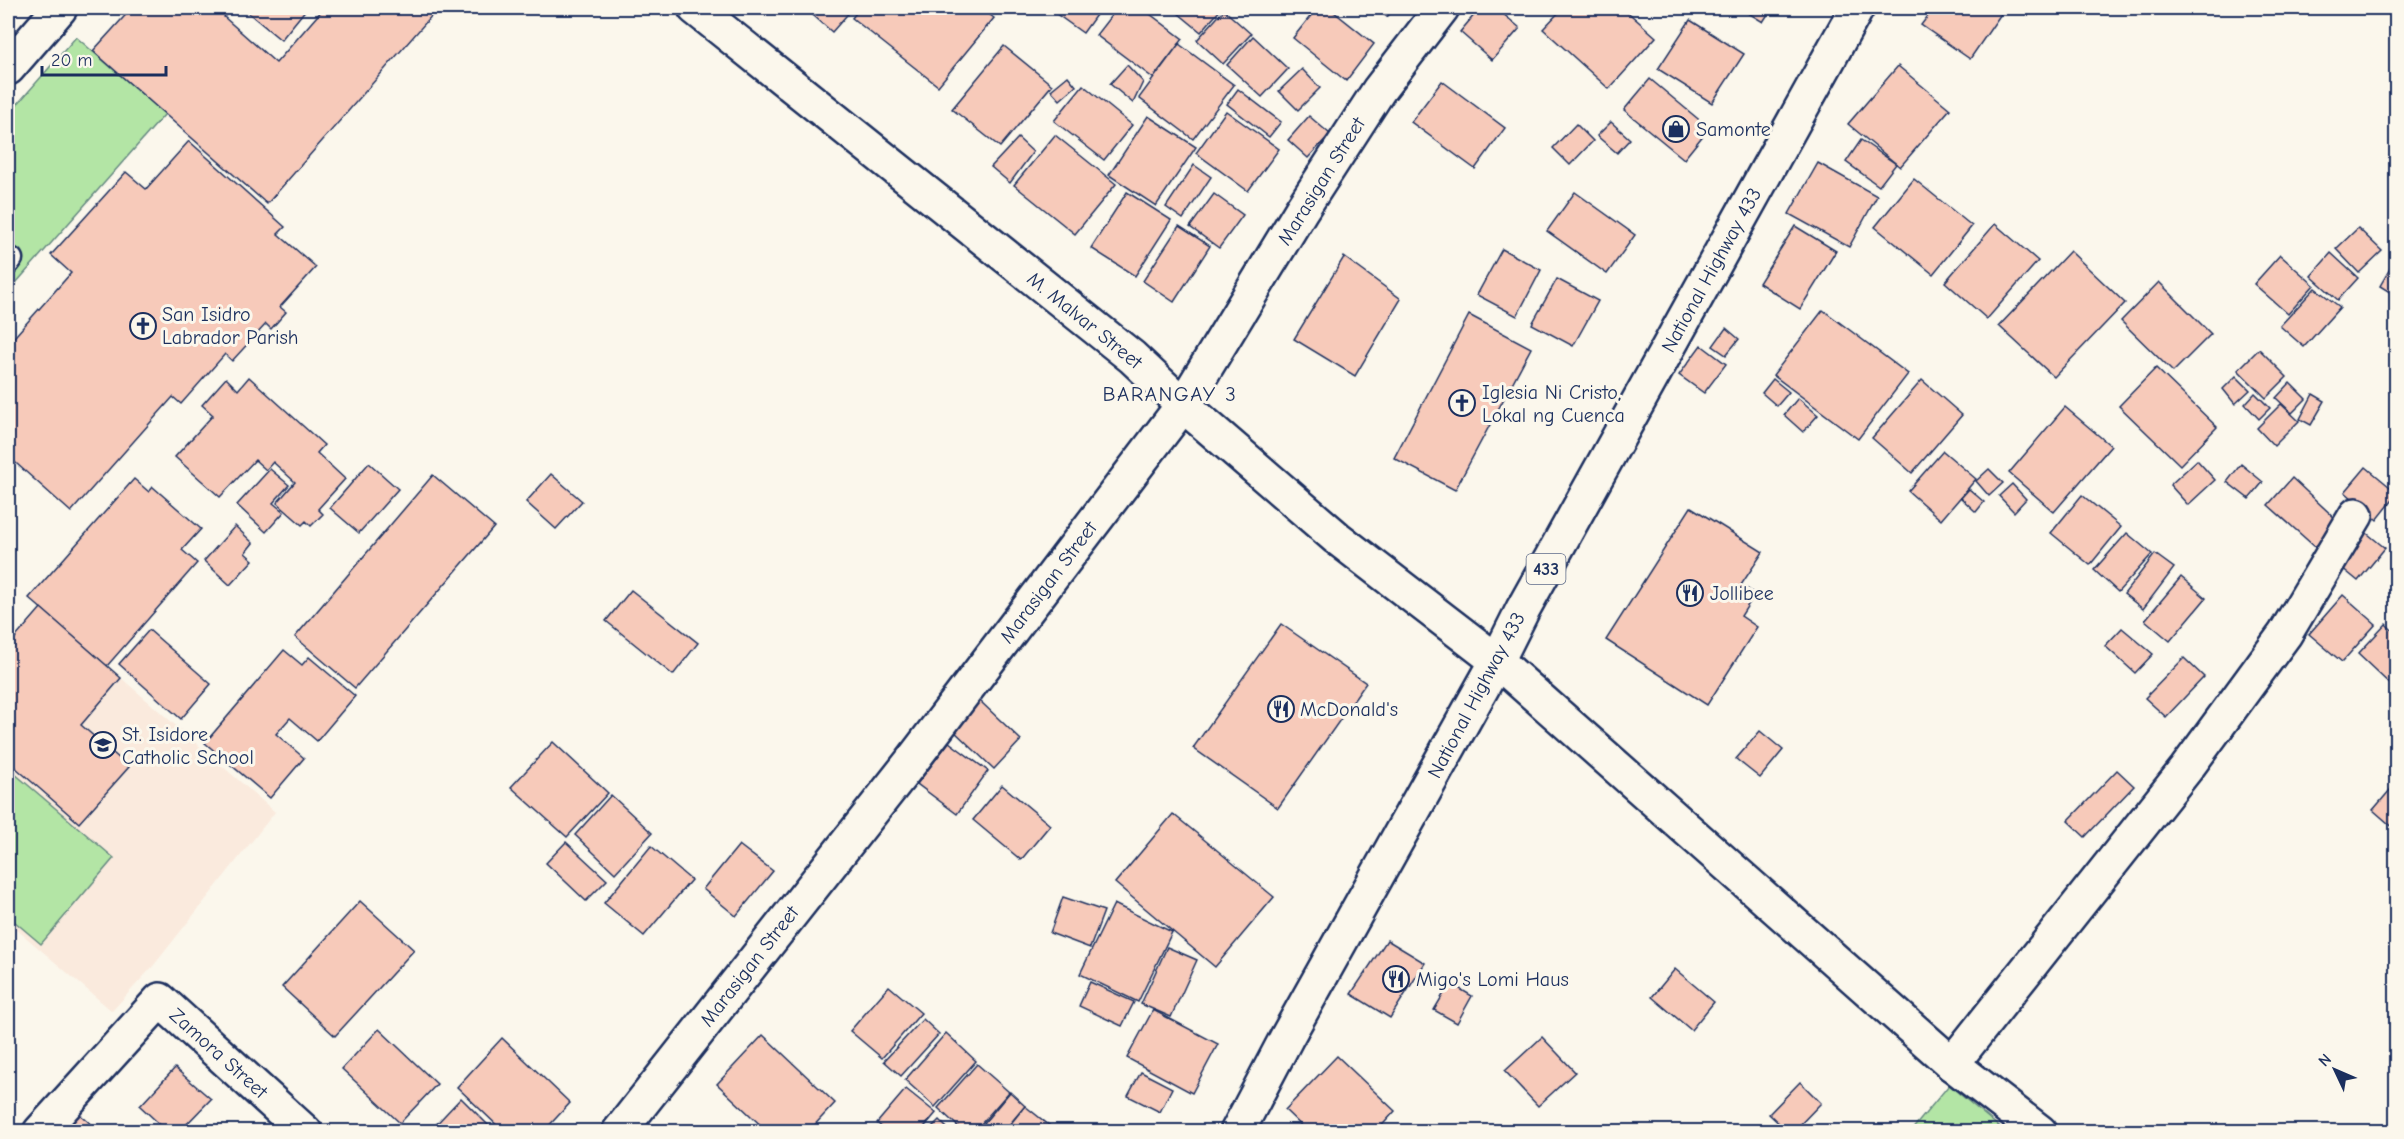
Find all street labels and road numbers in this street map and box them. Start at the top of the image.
street label: Marasigan Street [1273,112,1371,250]
street label: National Highway 433 [1657,184,1766,357]
street label: M. Malvar Street [1023,267,1148,374]
street label: Marasigan Street [995,516,1102,648]
road number: 433 [1526,554,1566,584]
street label: National Highway 433 [1423,608,1530,782]
street label: Marasigan Street [695,900,804,1031]
street label: Zamora Street [165,1003,273,1104]

